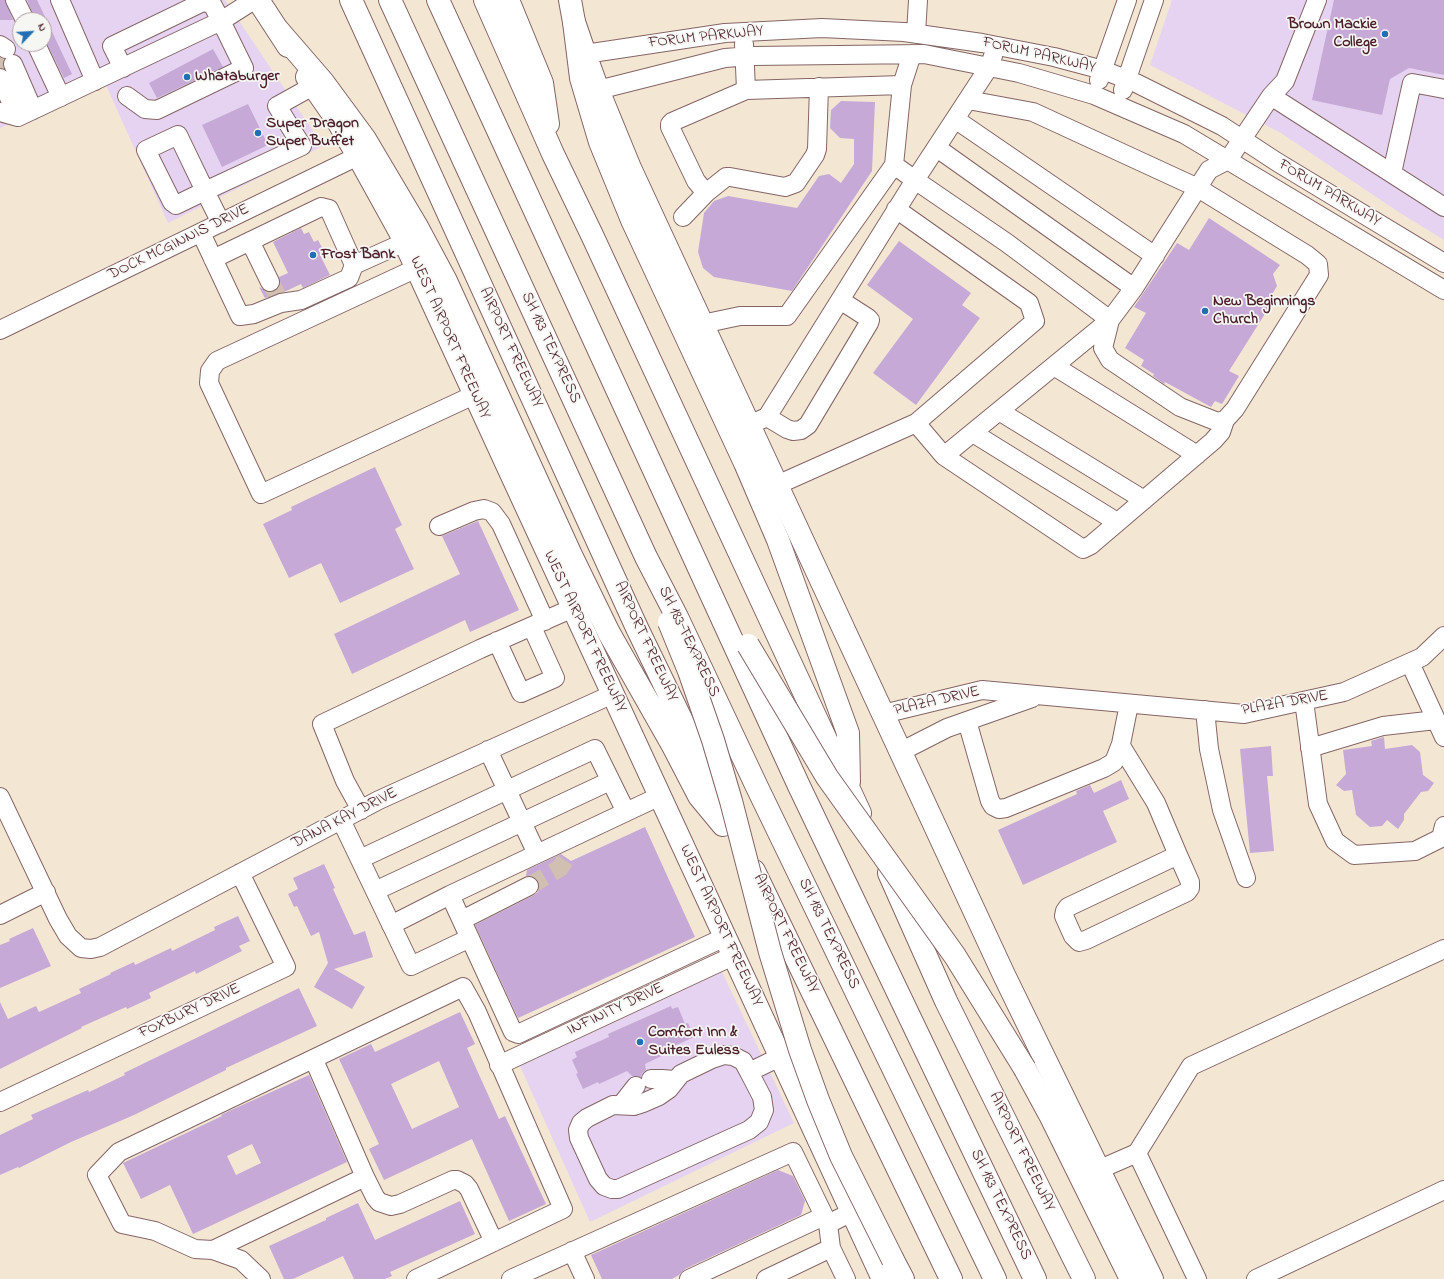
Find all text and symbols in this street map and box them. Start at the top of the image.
north arrow [12,12,52,52]
place label: Brown Mackie College [1288,15,1377,53]
text: N [33,21,51,34]
street label: FORUM PARKWAY [647,22,765,54]
marker: Brown Mackie College [1380,29,1390,39]
street label: FORUM PARKWAY [980,34,1098,78]
place label: Whataburger [195,67,279,87]
marker: Whataburger [182,72,192,82]
place label: Super Dragon Super Buffet [266,114,359,152]
marker: Super Dragon Super Buffet [253,128,263,138]
street label: FORUM PARKWAY [1274,156,1384,232]
street label: DOCK MCGINNIS DRIVE [105,200,253,286]
place label: Frost Bank [321,245,395,265]
marker: Frost Bank [308,250,318,260]
street label: WEST AIRPORT FREEWAY [404,254,494,422]
street label: AIRPORT FREEWAY [474,285,546,411]
street label: SH 183 TEXPRESS [516,289,584,407]
place label: New Beginnings Church [1213,292,1315,330]
marker: New Beginnings Church [1200,306,1210,316]
street label: WEST AIRPORT FREEWAY [538,548,630,716]
street label: AIRPORT FREEWAY [609,579,681,705]
street label: SH 183 TEXPRESS [653,584,723,700]
street label: PLAZA DRIVE [892,683,982,721]
street label: PLAZA DRIVE [1240,687,1330,721]
street label: DANA KAY DRIVE [289,784,401,854]
street label: WEST AIRPORT FREEWAY [674,842,766,1010]
street label: AIRPORT FREEWAY [748,871,822,997]
street label: SH 183 TEXPRESS [793,876,863,992]
street label: INFINITY DRIVE [565,979,667,1041]
street label: FOXBURY DRIVE [136,980,244,1044]
place label: Comfort Inn & Suites Euless [648,1023,740,1061]
marker: Comfort Inn & Suites Euless [635,1037,645,1047]
street label: AIRPORT FREEWAY [984,1089,1058,1215]
street label: SH 183 TEXPRESS [965,1147,1035,1263]

